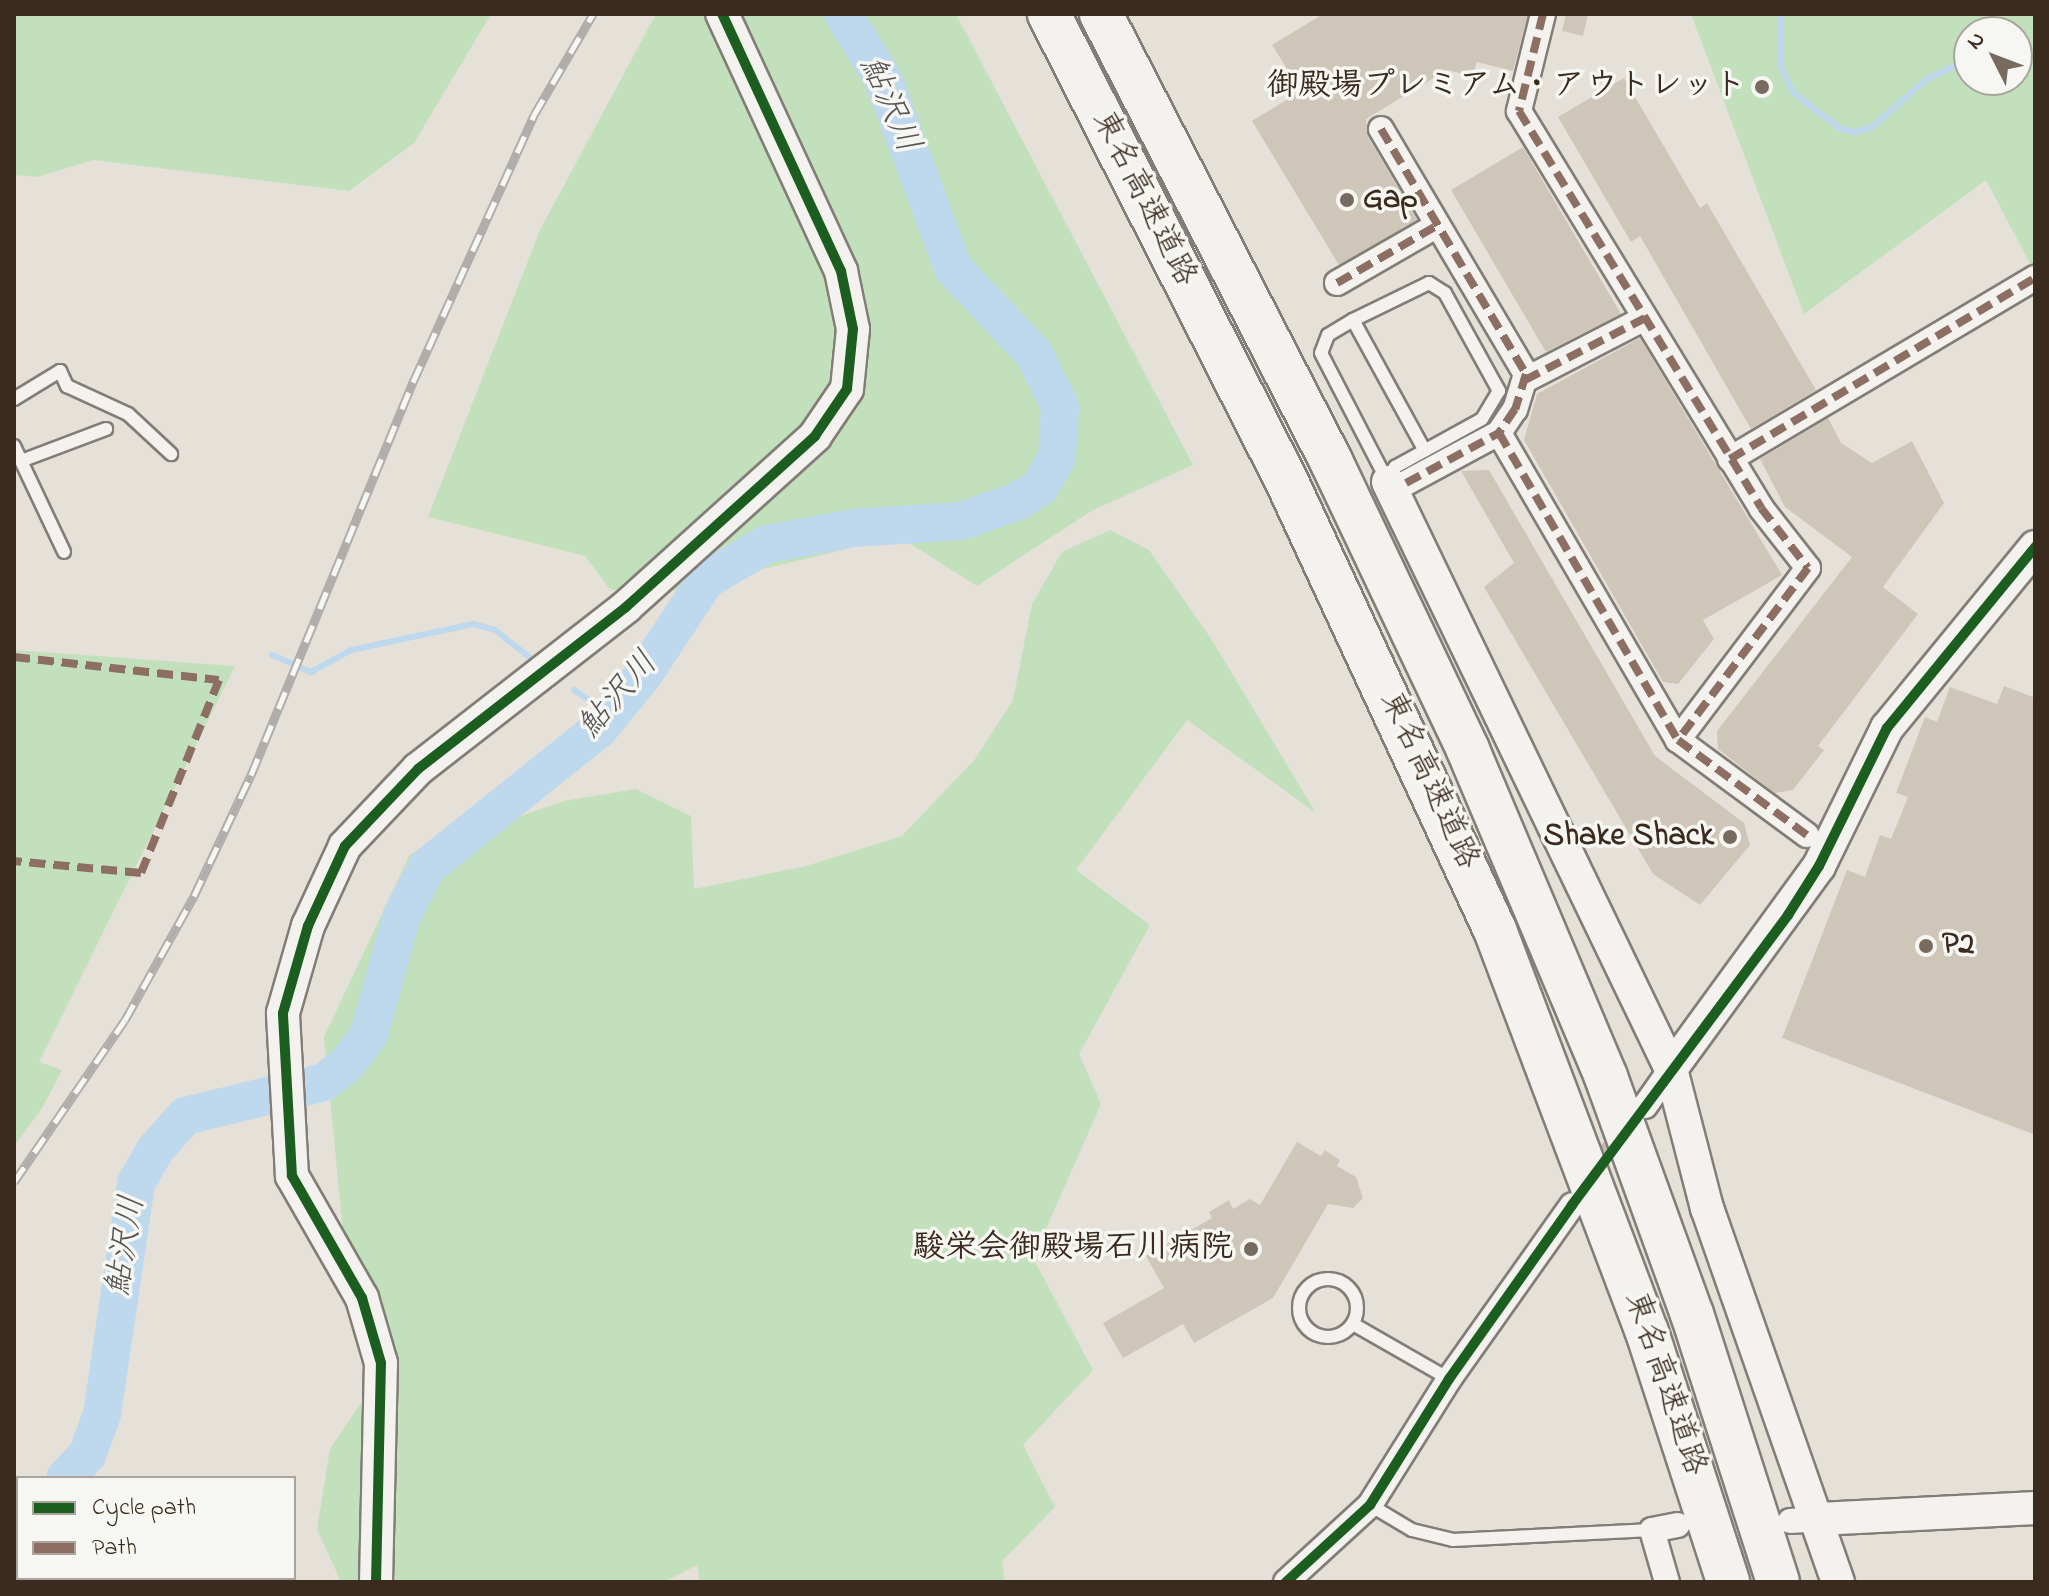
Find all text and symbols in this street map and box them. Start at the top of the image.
north arrow [1953,16,2033,96]
text: N [1960,25,1994,58]
water label: 鮎沢川 [849,50,927,160]
place label: 御殿場プレミアム・アウトレット [1266,68,1746,106]
marker: 御殿場プレミアム・アウトレット [1753,78,1771,96]
street label: 東名高速道路 [1082,105,1204,293]
place label: Gap [1363,181,1418,219]
marker: Gap [1338,191,1356,209]
water label: 鮎沢川 [570,644,668,748]
street label: 東名高速道路 [1370,686,1486,876]
place label: Shake Shack [1543,818,1714,856]
marker: Shake Shack [1721,828,1739,846]
place label: P2 [1942,927,1975,965]
marker: P2 [1917,937,1935,955]
water label: 鮎沢川 [99,1192,155,1300]
place label: 駿栄会御殿場石川病院 [913,1230,1233,1268]
marker: 駿栄会御殿場石川病院 [1240,1238,1262,1260]
street label: 東名高速道路 [1615,1287,1713,1481]
legend [16,1476,296,1580]
text: Cycle path [92,1491,196,1526]
text: Path [92,1531,137,1566]

